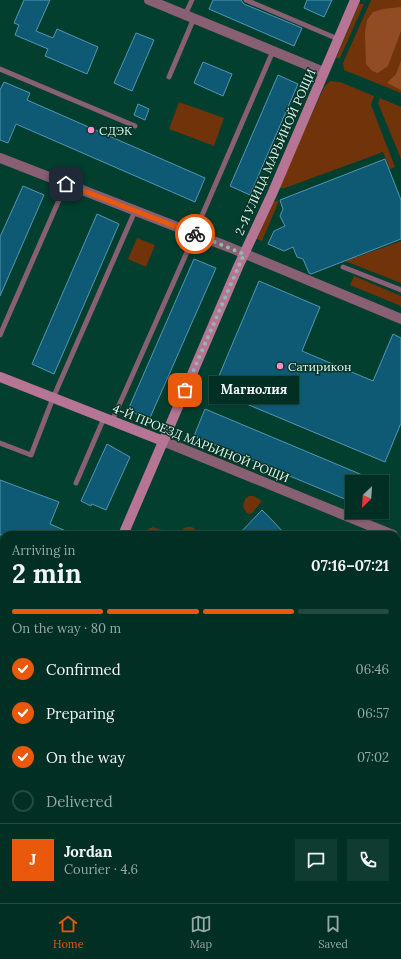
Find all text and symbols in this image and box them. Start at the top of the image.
street label: 2-Я УЛИЦА МАРЬИНОЙ РОЩИ [231,67,319,237]
place label: СДЭК [99,123,133,138]
marker: СДЭК [86,125,96,135]
pin [49,167,83,201]
icon: home [55,173,77,195]
courier [175,214,215,254]
icon: bike [184,223,206,245]
place label: Сатирикон [288,359,352,374]
marker: Сатирикон [275,361,285,371]
pin [168,373,202,407]
callout: Магнолия [209,376,299,404]
icon: bag [174,379,196,401]
text: Магнолия [221,381,287,398]
street label: 4-Й ПРОЕЗД МАРЬИНОЙ РОЩИ [111,401,291,485]
north arrow [345,475,389,519]
map controls [345,475,389,519]
text: Arriving in [12,542,75,559]
text: 07:16–07:21 [311,556,389,575]
text: 2 min [12,557,82,590]
text: On the way · 80 m [12,620,121,637]
icon: check [12,658,34,680]
text: Confirmed [46,660,121,679]
text: 06:46 [356,661,389,678]
icon: check [12,702,34,724]
text: Preparing [46,704,114,723]
text: 06:57 [357,705,389,722]
icon: check [12,746,34,768]
text: On the way [46,748,125,767]
text: 07:02 [357,749,389,766]
text: Delivered [46,792,113,811]
button: chat [295,839,337,881]
button: phone [347,839,389,881]
text: Jordan [64,842,112,861]
text: J [30,850,36,869]
text: Courier · 4.6 [64,861,138,878]
tab: Home [53,913,84,951]
tab: Map [190,913,212,951]
tab: Saved [318,913,348,951]

